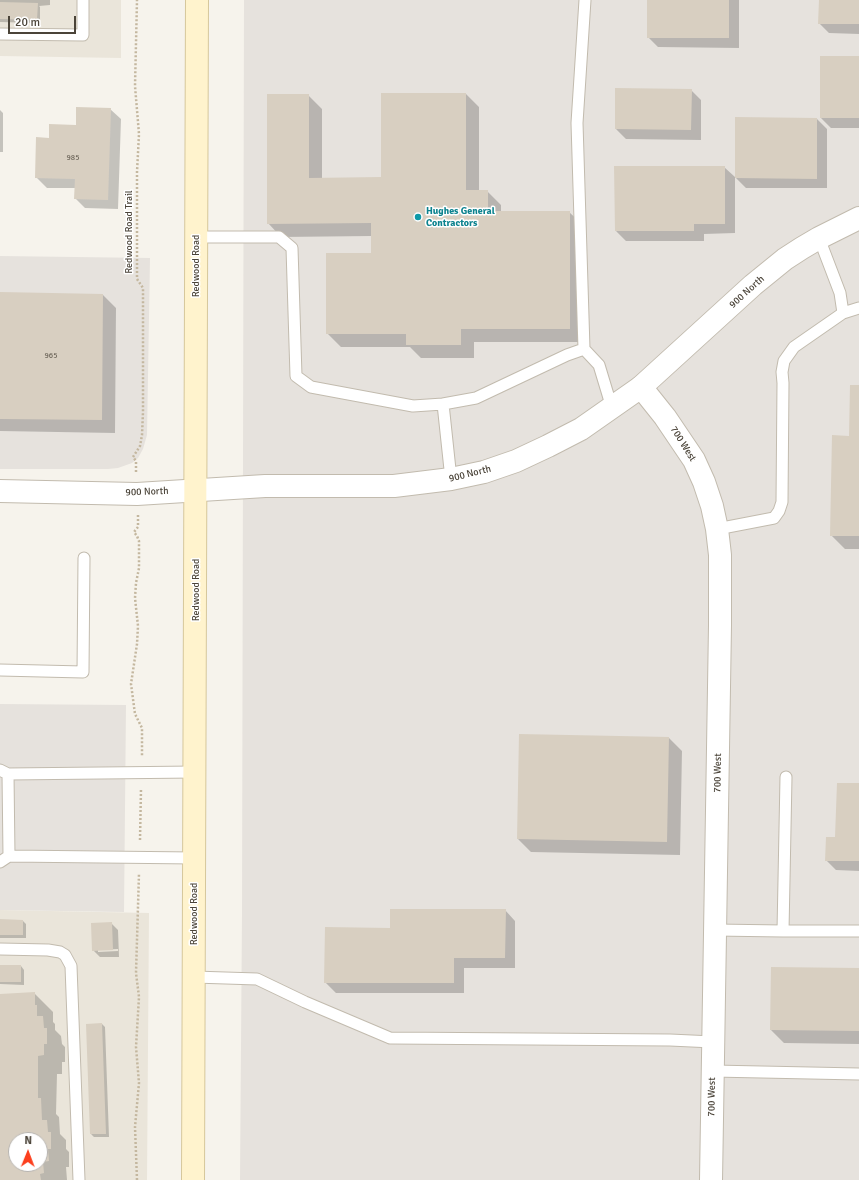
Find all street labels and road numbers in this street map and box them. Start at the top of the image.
street label: Redwood Road Trail [123,190,135,274]
street label: Redwood Road [190,235,202,297]
street label: 900 North [727,273,767,311]
street label: 700 West [667,424,699,464]
street label: 900 North [448,463,492,485]
street label: 900 North [125,485,169,499]
street label: Redwood Road [190,559,202,621]
street label: 700 West [712,753,724,793]
street label: Redwood Road [188,883,200,945]
street label: 700 West [706,1077,718,1117]

